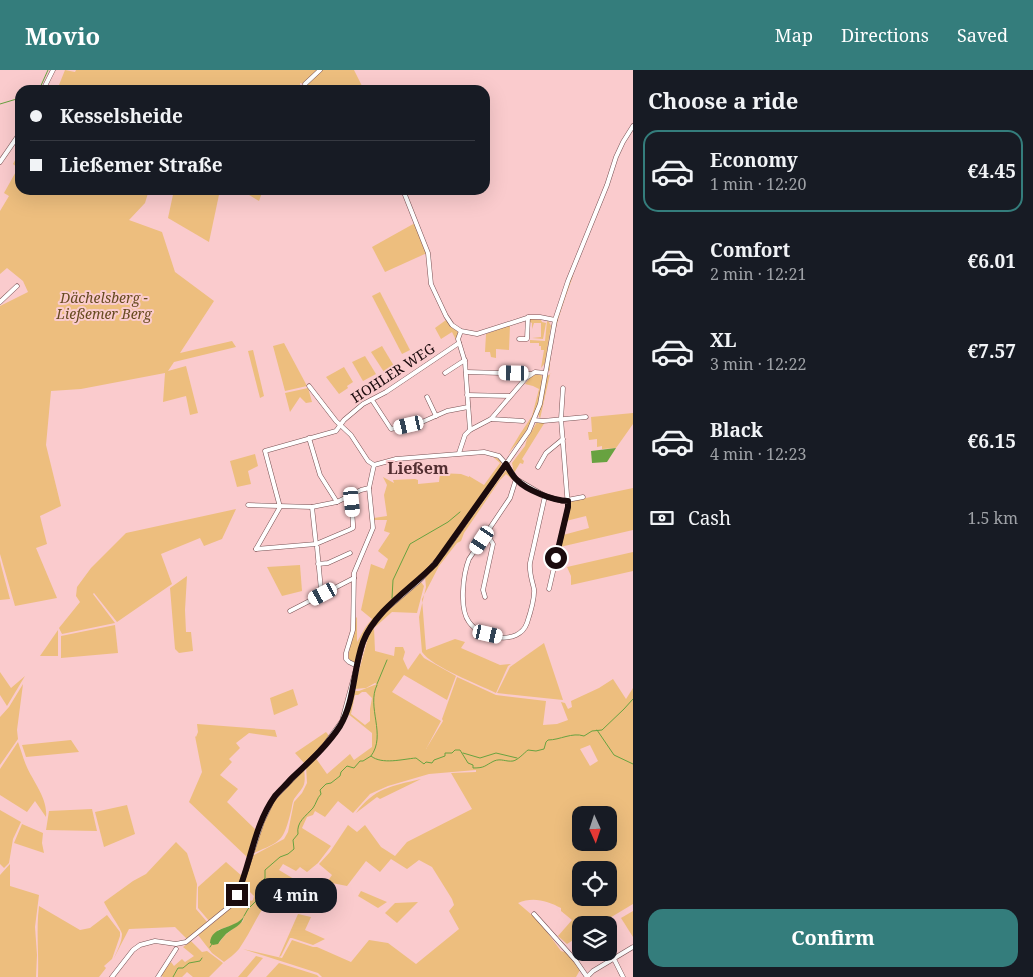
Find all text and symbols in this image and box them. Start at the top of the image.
text: Movio [25,19,100,52]
text: Map [775,23,813,47]
text: Directions [841,23,929,47]
text: Saved [957,23,1008,47]
text: Choose a ride [648,85,798,115]
text: Kesselsheide [60,103,183,129]
text: Economy [710,147,798,173]
icon: car [650,149,695,194]
text: Ließemer Straße [60,152,223,178]
text: €4.45 [968,158,1016,184]
text: 1 min · 12:20 [710,173,806,195]
text: Comfort [710,237,790,263]
icon: car [650,239,695,284]
text: €6.01 [968,248,1016,274]
text: 2 min · 12:21 [710,263,806,285]
park label: Dächelsberg - Ließemer Berg [55,288,153,323]
text: XL [710,327,736,353]
icon: car [650,329,695,374]
street label: HOHLER WEG [347,338,438,407]
text: €7.57 [968,338,1016,364]
text: 3 min · 12:22 [710,353,806,375]
car [498,365,529,381]
car [392,414,425,436]
text: Black [710,417,763,443]
icon: car [650,419,695,464]
text: €6.15 [968,428,1016,454]
text: 4 min · 12:23 [710,443,806,465]
district label: Ließem [387,457,449,479]
car [342,486,361,518]
icon: cash [648,504,676,532]
text: Cash [688,505,731,531]
text: 1.5 km [967,507,1018,529]
car [467,523,496,557]
route start [545,547,567,569]
car [306,580,339,608]
car [471,623,504,645]
north arrow [572,806,618,851]
map controls [572,806,617,961]
button: locate [572,861,617,906]
callout: 4 min [254,878,337,912]
route end [226,884,248,906]
text: 4 min [273,884,319,906]
button: Confirm [648,909,1018,967]
button: layers [572,916,617,961]

